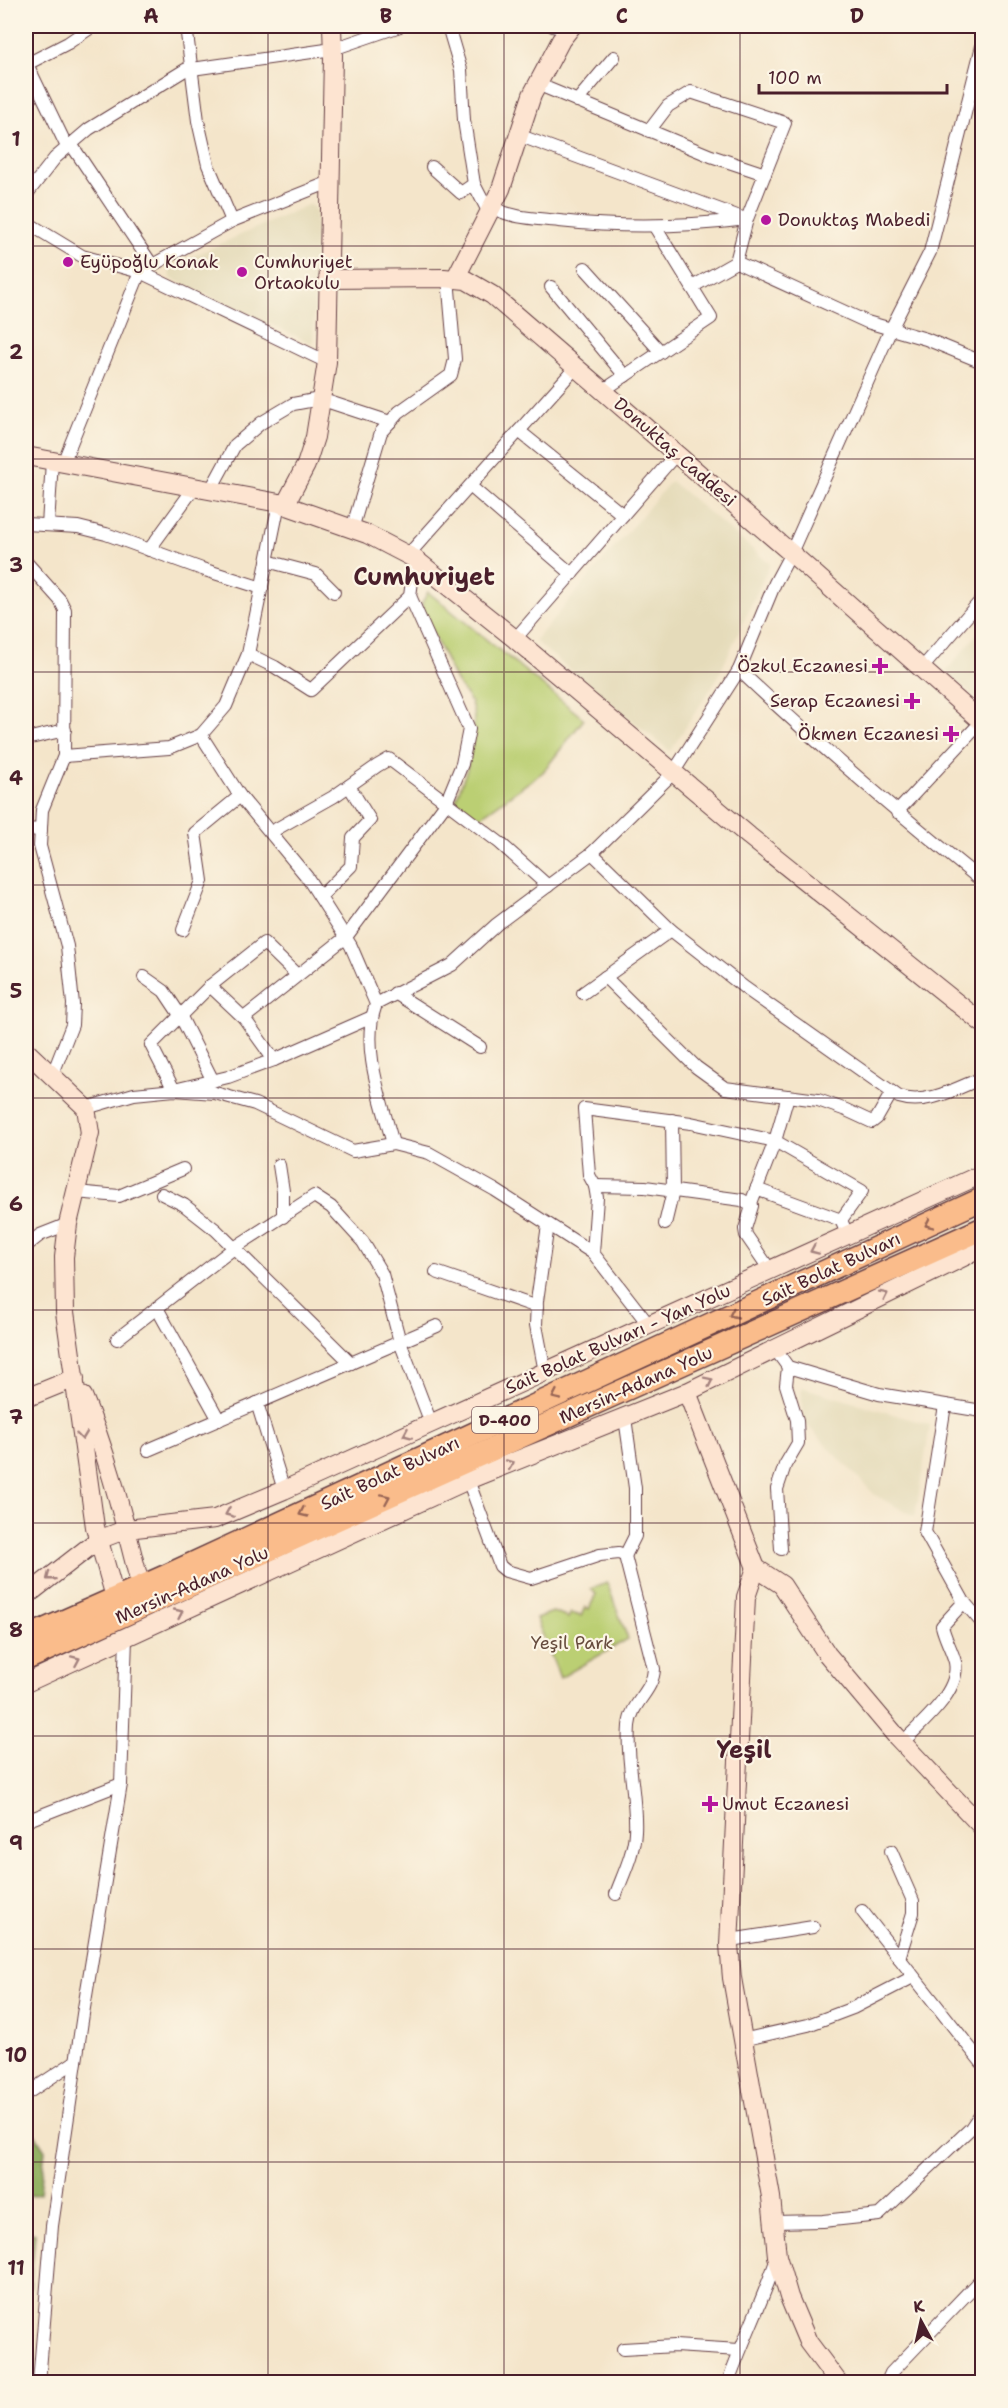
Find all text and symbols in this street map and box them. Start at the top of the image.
text: A [143,3,159,29]
text: B [380,3,392,29]
text: C [616,3,628,29]
text: D [850,3,864,29]
scale bar [759,57,946,95]
text: 100 m [768,66,822,90]
text: 1 [11,126,21,152]
place label: Donuktaş Mabedi [778,208,931,232]
marker: Donuktaş Mabedi [759,213,773,227]
place label: Eyüpoğlu Konak [80,250,219,274]
place label: Cumhuriyet Ortaokulu [254,250,353,295]
marker: Eyüpoğlu Konak [61,255,75,269]
marker: Cumhuriyet Ortaokulu [235,265,249,279]
text: 2 [9,339,23,365]
street label: Donuktaş Caddesi [609,392,741,512]
text: 3 [9,552,23,578]
district label: Cumhuriyet [353,561,495,593]
place label: Özkul Eczanesi [737,654,868,678]
marker: Özkul Eczanesi [873,659,887,673]
place label: Serap Eczanesi [770,689,900,713]
marker: Serap Eczanesi [905,694,919,708]
place label: Ökmen Eczanesi [798,722,939,746]
marker: Ökmen Eczanesi [944,727,958,741]
text: 4 [9,765,23,791]
text: 5 [10,978,22,1004]
text: 6 [9,1191,23,1217]
one-way arrow [925,1217,936,1229]
street label: Sait Bolat Bulvarı [758,1226,904,1312]
one-way arrow [810,1242,821,1254]
street label: Sait Bolat Bulvarı - Yan Yolu [501,1278,735,1400]
one-way arrow [878,1291,889,1303]
one-way arrow [729,1307,740,1319]
street label: Mersin-Adana Yolu [555,1340,717,1430]
one-way arrow [703,1377,713,1388]
one-way arrow [552,1389,563,1401]
text: 7 [9,1404,23,1430]
road number: D-400 [472,1407,538,1433]
one-way arrow [403,1427,414,1439]
street label: Sait Bolat Bulvarı [317,1430,463,1516]
one-way arrow [75,1432,87,1441]
one-way arrow [504,1458,514,1471]
one-way arrow [379,1494,390,1506]
one-way arrow [224,1506,235,1518]
one-way arrow [298,1506,309,1518]
street label: Mersin-Adana Yolu [111,1540,273,1630]
one-way arrow [46,1570,57,1581]
one-way arrow [172,1608,183,1620]
text: 8 [9,1617,23,1643]
park label: Yeşil Park [531,1631,613,1655]
one-way arrow [69,1655,80,1667]
district label: Yeşil [716,1734,772,1766]
place label: Umut Eczanesi [722,1792,849,1816]
marker: Umut Eczanesi [703,1797,717,1811]
text: 9 [9,1830,23,1856]
text: 10 [5,2042,27,2068]
text: 11 [7,2255,25,2281]
north arrow [891,2291,951,2351]
text: K [912,2295,926,2318]

